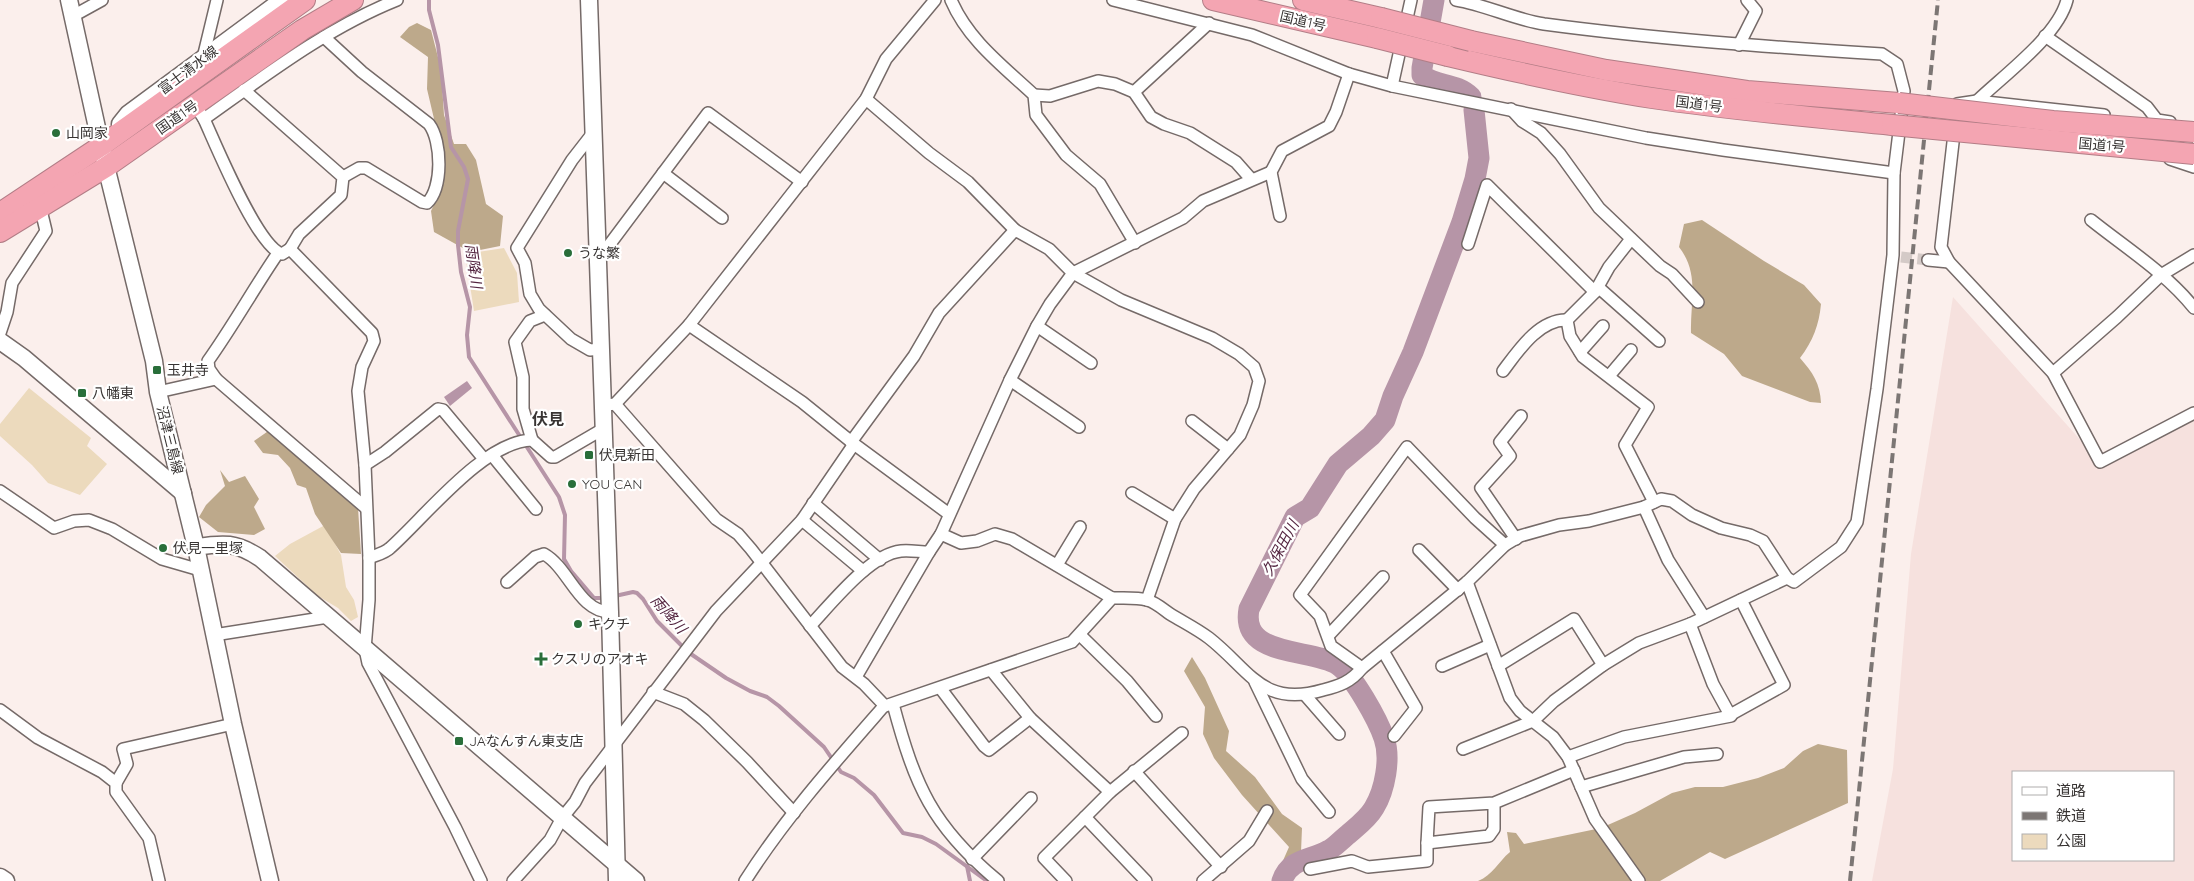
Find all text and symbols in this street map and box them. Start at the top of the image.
street label: 国道1号 [1278,7,1328,35]
street label: 富士清水線 [155,42,221,98]
street label: 国道1号 [1674,92,1724,116]
street label: 国道1号 [153,96,201,138]
place label: 山岡家 [66,124,108,142]
marker: 山岡家 [50,127,62,139]
street label: 国道1号 [2078,134,2126,156]
water label: 雨降川 [461,242,487,292]
place label: うな繁 [578,244,620,262]
marker: うな繁 [562,247,574,259]
place label: 玉井寺 [167,361,209,379]
marker: 玉井寺 [151,364,163,376]
place label: 八幡東 [92,384,134,402]
marker: 八幡東 [76,387,88,399]
street label: 沼津三島線 [153,404,187,476]
district label: 伏見 [532,409,564,429]
place label: 伏見新田 [599,446,655,464]
marker: 伏見新田 [583,449,595,461]
place label: YOU CAN [582,475,642,493]
marker: YOU CAN [566,478,578,490]
water label: 久保田川 [1258,515,1303,579]
place label: 伏見一里塚 [173,539,243,557]
marker: 伏見一里塚 [157,542,169,554]
water label: 雨降川 [647,591,692,639]
place label: キクチ [588,615,630,633]
marker: キクチ [572,618,584,630]
place label: クスリのアオキ [551,650,649,668]
marker: クスリのアオキ [535,653,547,665]
place label: JAなんすん東支店 [469,732,584,750]
marker: JAなんすん東支店 [453,735,465,747]
legend [2012,771,2174,861]
text: 道路 [2056,781,2086,800]
text: 鉄道 [2056,806,2086,825]
text: 公園 [2056,831,2086,850]

